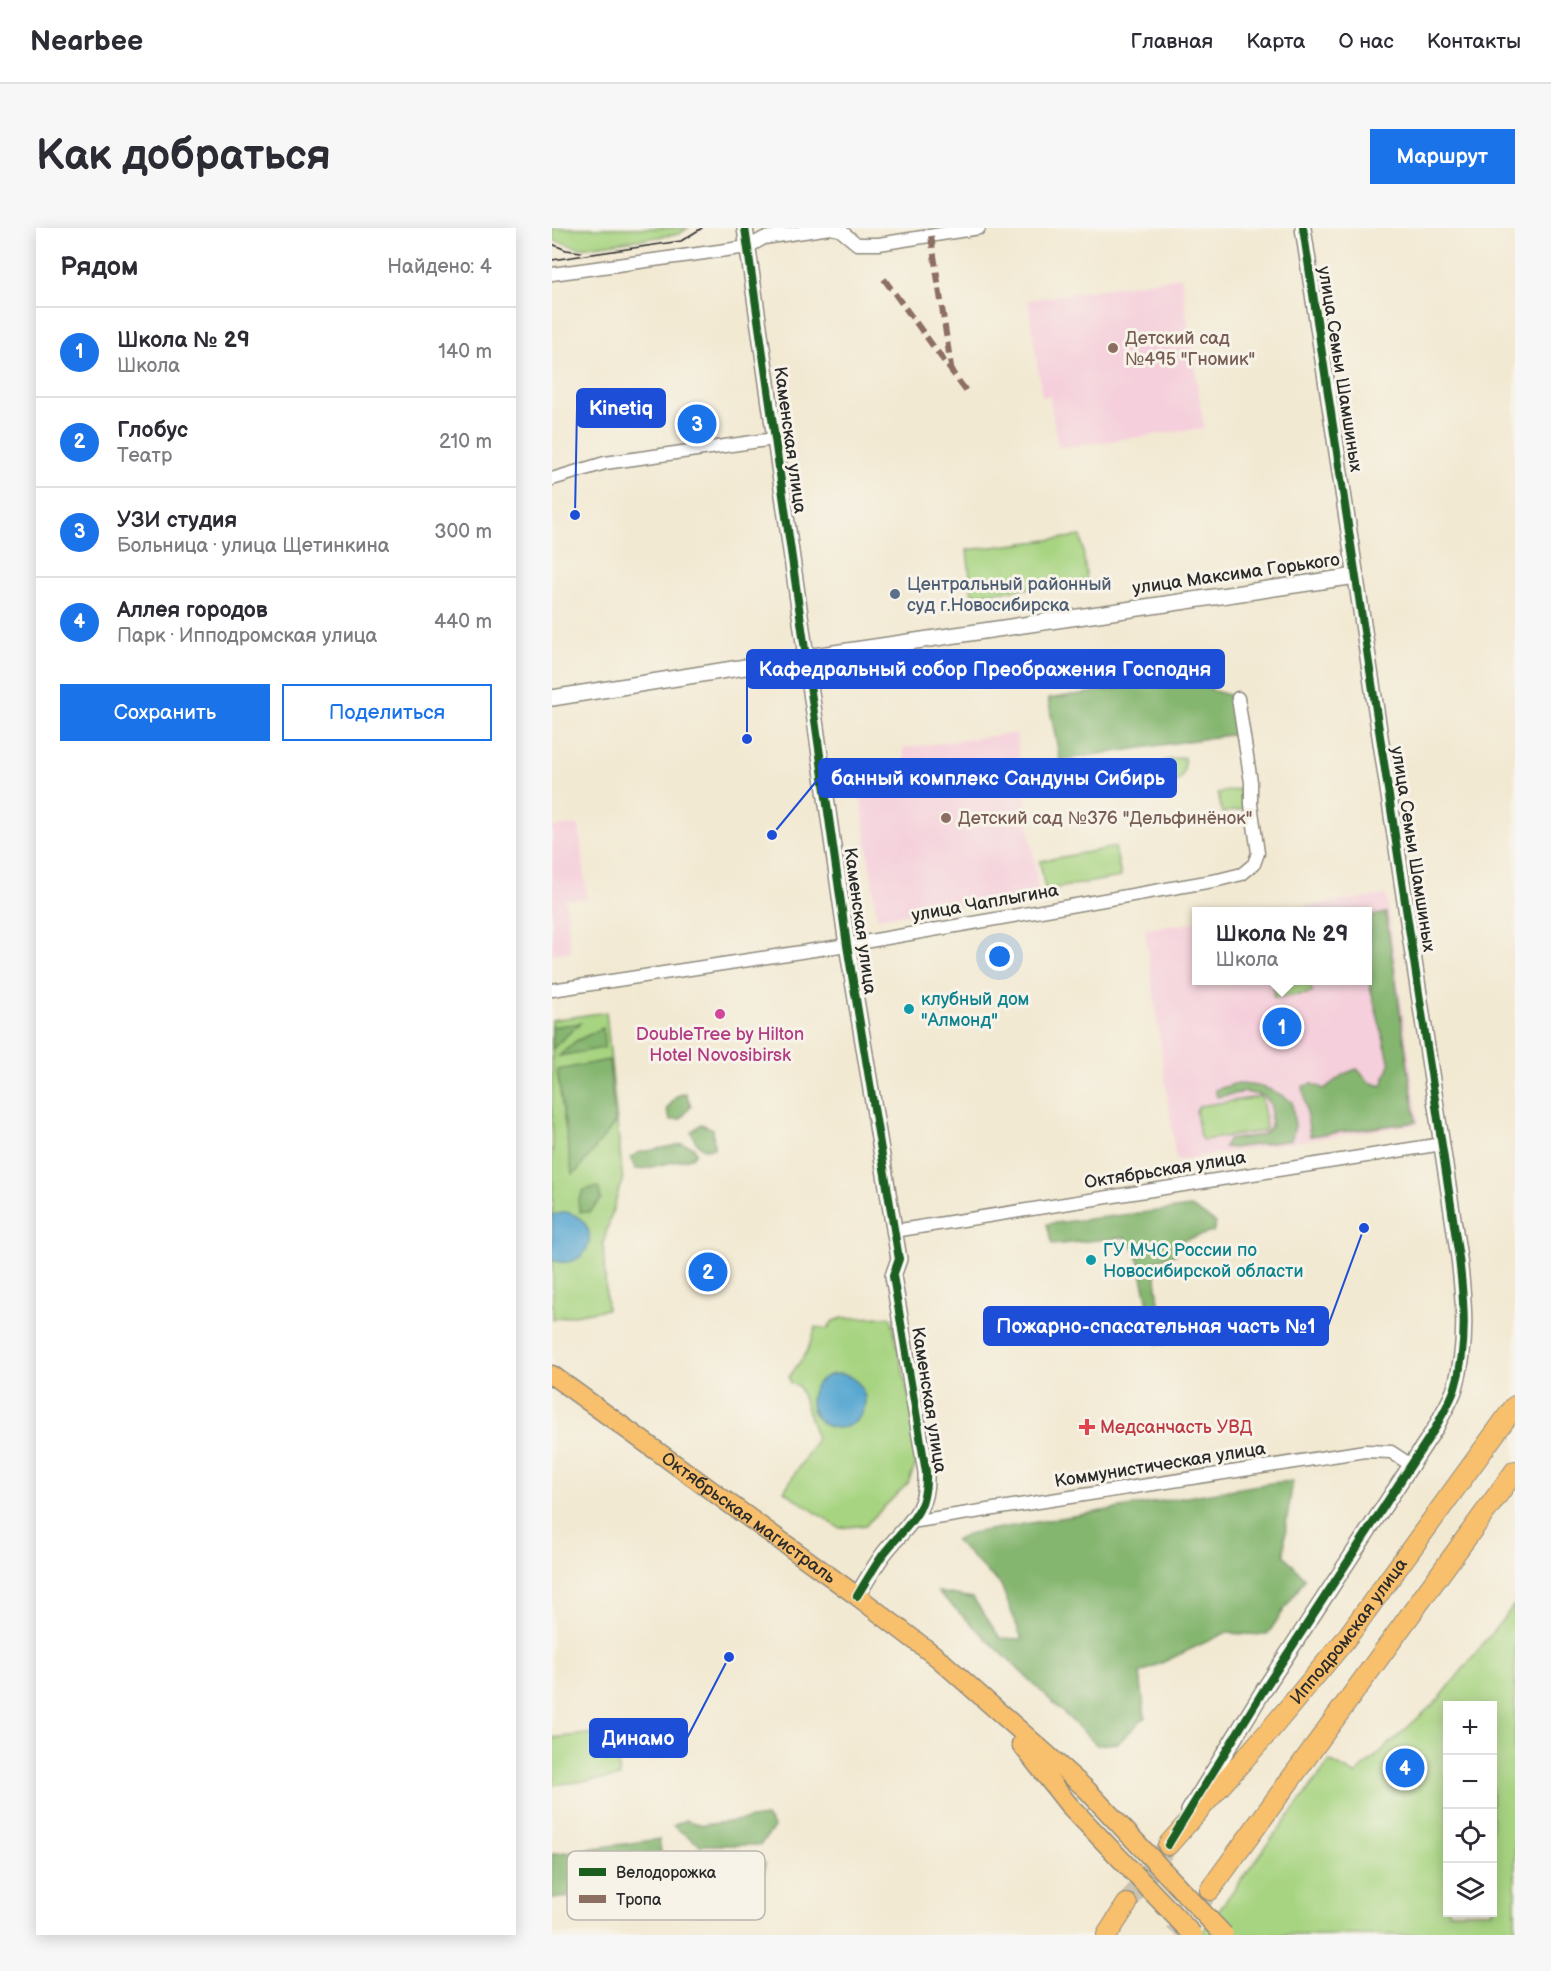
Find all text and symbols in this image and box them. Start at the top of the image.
text: Nearbee [30,25,143,58]
text: Главная [1130,29,1213,54]
text: Карта [1246,29,1305,54]
text: О нас [1338,29,1394,54]
text: Контакты [1427,29,1521,54]
button: Маршрут [1370,129,1515,184]
text: Как добраться [36,131,331,182]
text: Рядом [60,252,138,283]
text: Найдено: 4 [387,255,492,279]
street label: улица Семьи Шамшиных [1313,265,1367,473]
text: Школа № 29 [117,327,250,354]
place label: Детский сад №495 "Гномик" [1125,328,1255,370]
text: 1 [75,340,84,364]
text: 140 m [438,340,492,364]
marker: Детский сад №495 "Гномик" [1106,341,1120,355]
text: Школа [117,354,180,378]
street label: Каменская улица [769,365,811,515]
callout: Kinetiq [577,389,665,427]
text: Kinetiq [589,397,653,421]
pin: 3 [678,402,716,446]
text: Глобус [117,417,188,444]
text: 2 [74,430,85,454]
text: 210 m [439,430,492,454]
text: Театр [117,444,172,468]
text: УЗИ студия [117,507,237,534]
text: 3 [74,520,85,544]
text: 300 m [434,520,492,544]
text: Больница · улица Щетинкина [117,534,390,558]
street label: улица Максима Горького [1131,549,1341,599]
place label: Центральный районный суд г.Новосибирска [907,574,1112,616]
marker: Центральный районный суд г.Новосибирска [888,587,902,601]
text: Аллея городов [117,597,268,624]
text: 4 [74,610,85,634]
text: 440 m [434,610,492,634]
text: Парк · Ипподромская улица [117,624,377,648]
callout: Кафедральный собор Преображения Господня [747,650,1224,688]
text: Кафедральный собор Преображения Господня [759,658,1211,682]
button: Сохранить [60,684,270,741]
button: Поделиться [282,684,492,741]
street label: улица Семьи Шамшиных [1386,745,1440,953]
callout: банный комплекс Сандуны Сибирь [819,759,1176,797]
text: банный комплекс Сандуны Сибирь [831,767,1166,791]
place label: Детский сад №376 "Дельфинёнок" [958,808,1252,829]
marker: Детский сад №376 "Дельфинёнок" [939,811,953,825]
street label: Каменская улица [839,846,881,996]
street label: улица Чаплыгина [910,880,1060,926]
popup [1192,907,1372,985]
text: Школа № 29 [1216,921,1348,948]
your location [985,942,1014,971]
text: Школа [1216,948,1279,972]
place label: клубный дом "Алмонд" [921,989,1029,1031]
marker: клубный дом "Алмонд" [902,1002,916,1016]
pin: 1 [1262,1004,1302,1050]
marker: DoubleTree by Hilton Hotel Novosibirsk [713,1007,727,1021]
place label: DoubleTree by Hilton Hotel Novosibirsk [636,1024,804,1066]
street label: Октябрьская улица [1083,1147,1248,1193]
place label: ГУ МЧС России по Новосибирской области [1103,1240,1304,1282]
pin: 2 [688,1250,728,1294]
marker: ГУ МЧС России по Новосибирской области [1084,1253,1098,1267]
callout: Пожарно-спасательная часть №1 [984,1307,1328,1345]
text: Пожарно-спасательная часть №1 [996,1315,1316,1339]
street label: Каменская улица [907,1325,951,1475]
place label: Медсанчасть УВД [1100,1417,1253,1438]
marker: Медсанчасть УВД [1078,1418,1096,1436]
street label: Коммунистическая улица [1053,1438,1267,1492]
street label: Октябрьская магистраль [657,1447,840,1588]
street label: Ипподромская улица [1285,1554,1412,1708]
map controls [1443,1701,1497,1917]
button: + [1443,1701,1497,1755]
callout: Динамо [590,1719,687,1757]
text: Динамо [602,1727,674,1751]
pin: 4 [1386,1746,1424,1790]
button: − [1443,1755,1497,1809]
button: locate [1443,1809,1497,1863]
legend [567,1851,765,1920]
button: layers [1443,1863,1497,1917]
text: Велодорожка [616,1864,717,1883]
text: Тропа [616,1891,662,1910]

